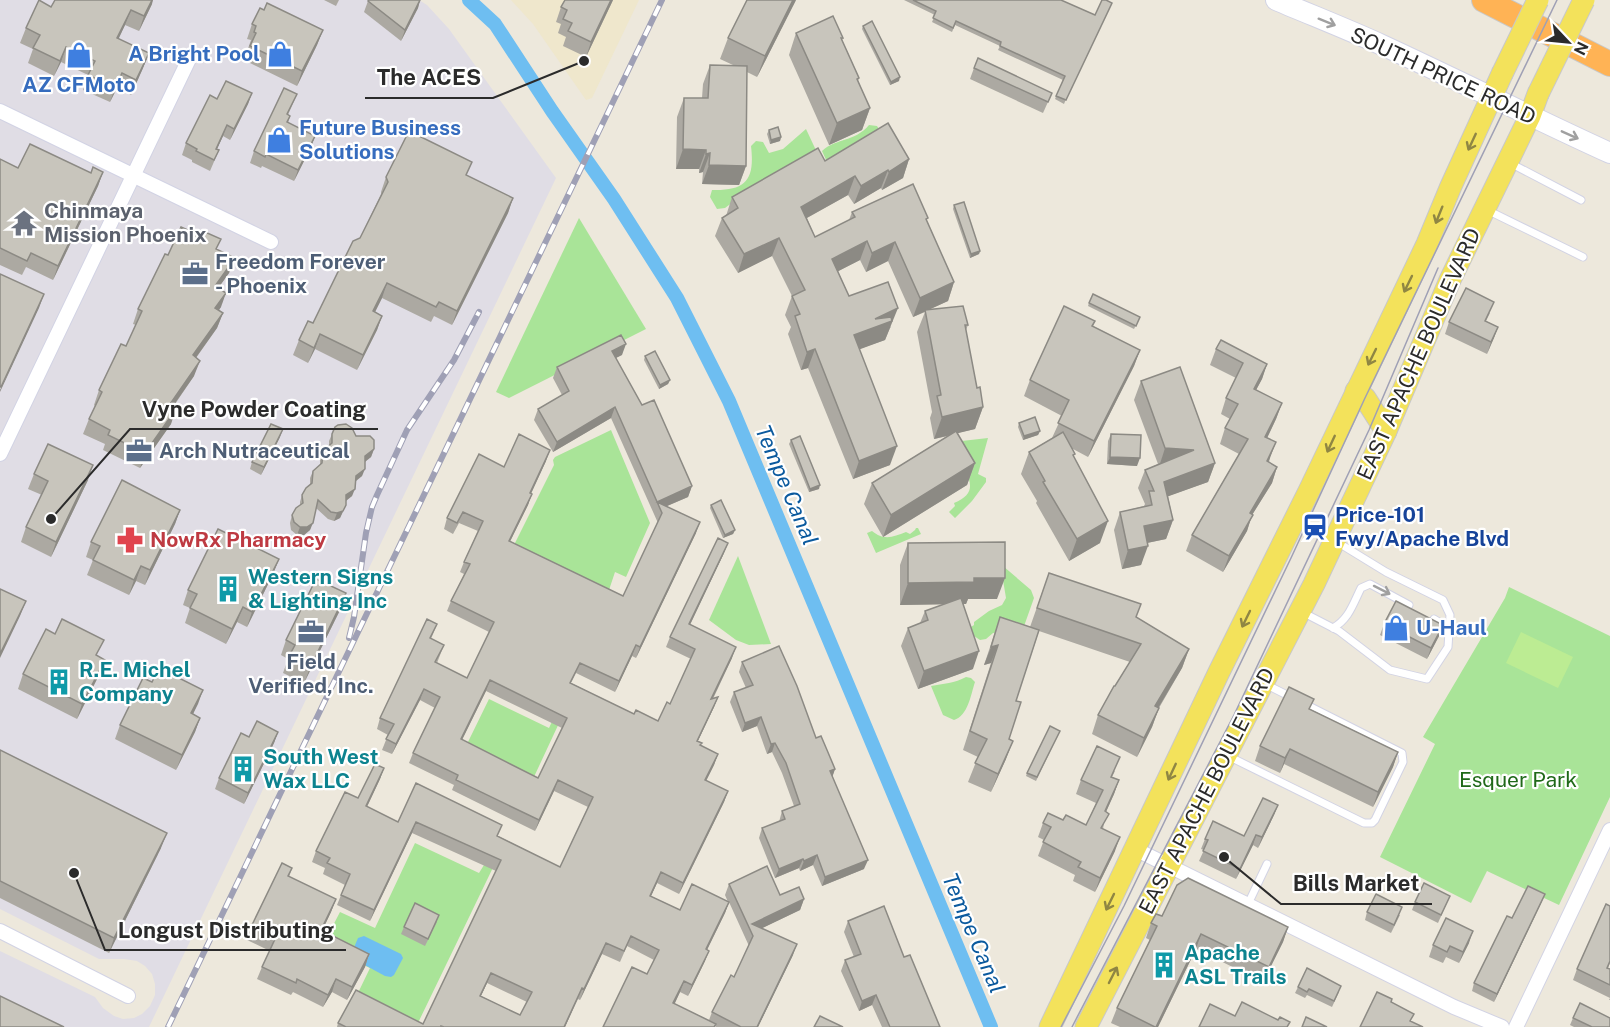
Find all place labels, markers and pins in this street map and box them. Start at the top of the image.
shop icon: A Bright Pool [265,39,295,69]
shop icon: AZ CFMoto [64,40,94,70]
place label: A Bright Pool [128,41,260,66]
callout: The ACES [365,58,493,98]
place label: AZ CFMoto [22,72,136,97]
place label: Future Business Solutions [299,115,461,164]
shop icon: Future Business Solutions [264,125,294,155]
place label: Chinmaya Mission Phoenix [44,198,207,247]
temple icon: Chinmaya Mission Phoenix [9,208,39,238]
place label: Freedom Forever - Phoenix [215,249,386,298]
office icon: Freedom Forever - Phoenix [180,259,210,289]
callout: Vyne Powder Coating [130,389,378,429]
office icon: Arch Nutraceutical [124,436,154,466]
place label: Arch Nutraceutical [159,438,350,463]
place label: Price-101 Fwy/Apache Blvd [1335,502,1509,551]
station icon: Price-101 Fwy/Apache Blvd [1300,512,1330,542]
pharmacy icon: NowRx Pharmacy [115,525,145,555]
place label: NowRx Pharmacy [150,527,326,552]
place label: Western Signs & Lighting Inc [248,564,393,613]
building icon: Western Signs & Lighting Inc [213,574,243,604]
shop icon: U-Haul [1381,613,1411,643]
place label: U-Haul [1416,615,1487,640]
office icon: Field Verified, Inc. [296,617,326,647]
place label: Field Verified, Inc. [248,649,374,698]
place label: R.E. Michel Company [79,657,191,706]
building icon: R.E. Michel Company [44,667,74,697]
place label: South West Wax LLC [263,744,379,793]
building icon: South West Wax LLC [228,754,258,784]
callout: Bills Market [1281,864,1432,904]
callout: Longust Distributing [105,910,346,950]
place label: Apache ASL Trails [1184,940,1287,989]
building icon: Apache ASL Trails [1149,950,1179,980]

